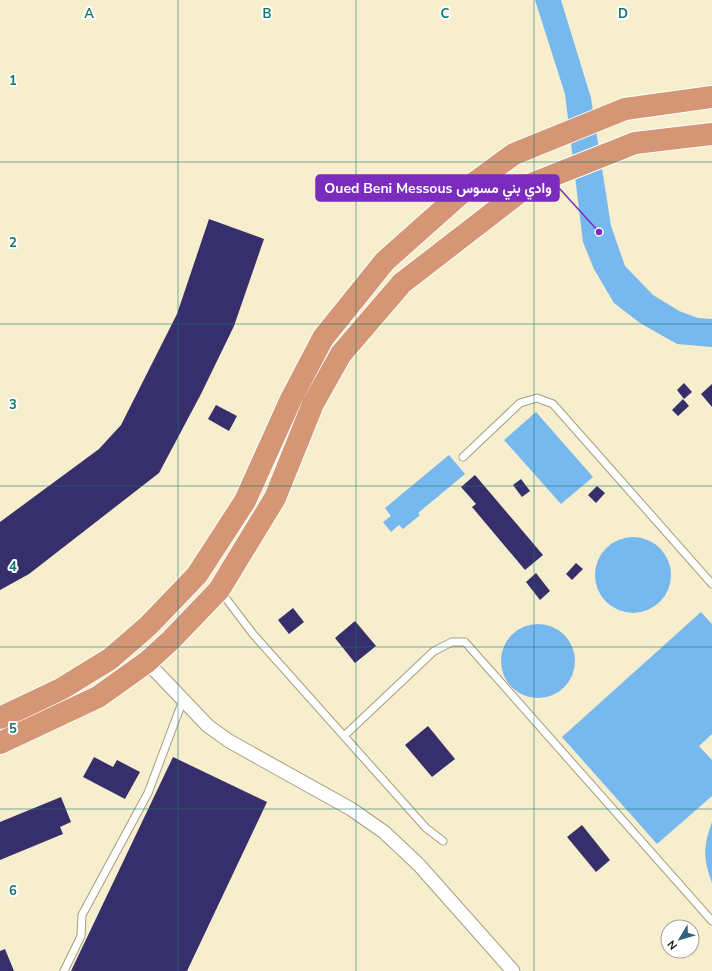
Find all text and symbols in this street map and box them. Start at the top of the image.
text: A [84,5,94,23]
text: B [263,5,272,23]
text: C [441,5,450,23]
text: D [618,5,628,23]
text: 1 [9,72,17,90]
callout: Oued Beni Messous وادي بني مسوس [316,175,559,201]
text: Oued Beni Messous وادي بني مسوس [324,179,552,200]
text: 2 [9,234,17,252]
text: 3 [9,396,17,414]
text: 4 [9,558,17,576]
text: 5 [9,720,17,738]
text: 6 [9,882,17,900]
north arrow [660,919,700,959]
text: N [664,937,681,953]

